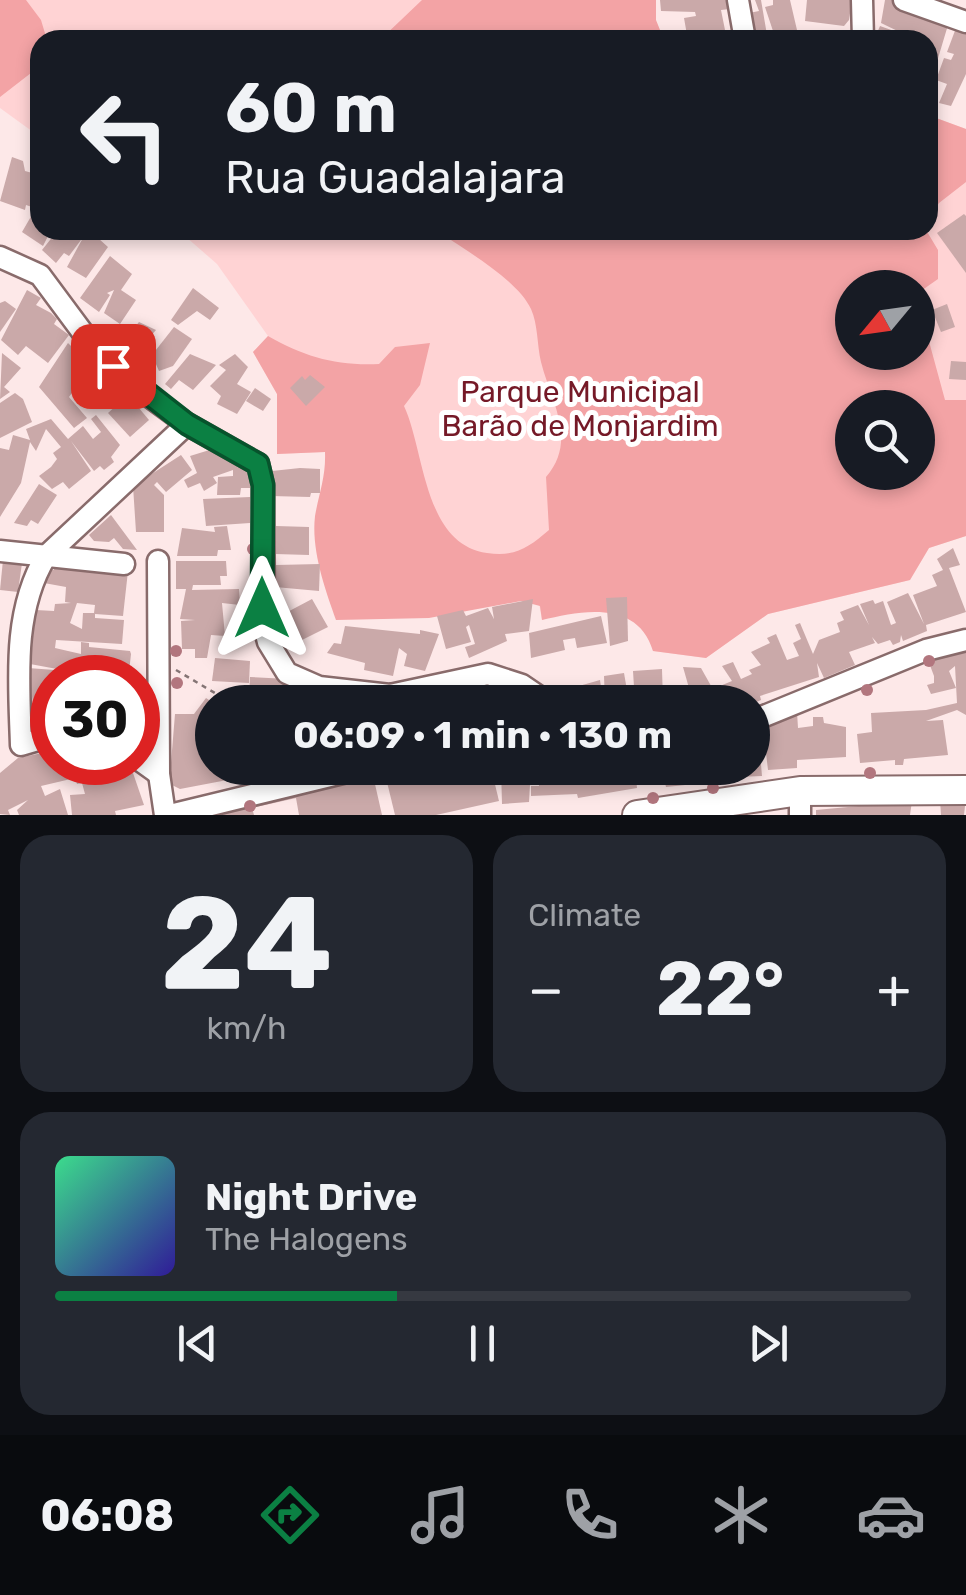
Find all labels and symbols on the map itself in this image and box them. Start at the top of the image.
north arrow [835,270,935,370]
pin [71,324,156,409]
park label: Parque Municipal Barão de Monjardim [441,374,719,444]
position arrow [210,556,314,660]
speed limit sign: 30 [30,655,160,785]

